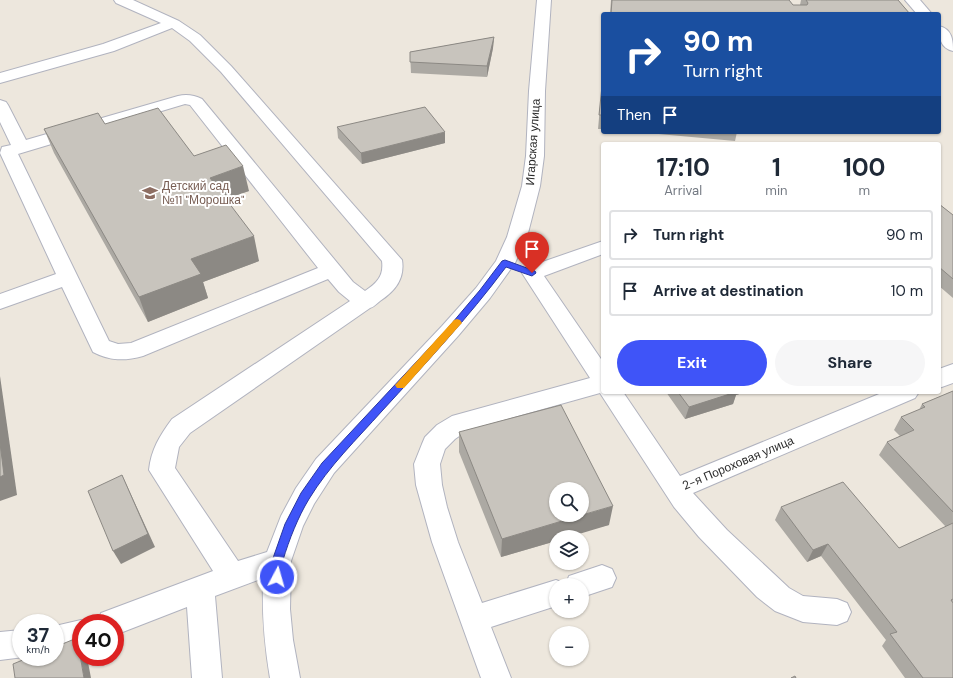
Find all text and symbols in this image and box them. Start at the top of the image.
text: 90 m [683,23,753,60]
icon: right [617,28,669,80]
text: Turn right [683,59,763,83]
street label: Игарская улица [522,98,544,186]
icon: arrive [659,104,681,126]
text: Then [617,105,651,125]
text: 17:10 [656,152,710,183]
text: 1 [772,152,781,183]
text: 100 [843,152,886,183]
place label: Детский сад №11 "Морошка" [162,178,245,208]
text: Arrival [664,182,702,199]
text: min [765,182,788,199]
text: m [858,182,870,199]
school or university icon: Детский сад №11 "Морошка" [141,184,159,202]
icon: right [619,224,641,246]
text: Turn right [653,225,724,245]
text: 90 m [886,225,923,245]
pin [515,232,549,273]
icon: arrive [521,238,543,260]
icon: arrive [619,280,641,302]
text: Arrive at destination [653,281,804,301]
text: 10 m [891,281,923,301]
button: Exit [617,340,767,386]
button: Share [775,340,925,386]
street label: 2-я Пороховая улица [680,432,797,494]
map controls [549,482,589,666]
button: search [549,482,589,522]
button: layers [549,530,589,570]
position arrow [256,556,298,598]
button: + [549,578,589,618]
speed limit sign: 40 [72,614,124,666]
text: 37 [27,622,49,648]
button: − [549,626,589,666]
text: km/h [26,643,50,656]

